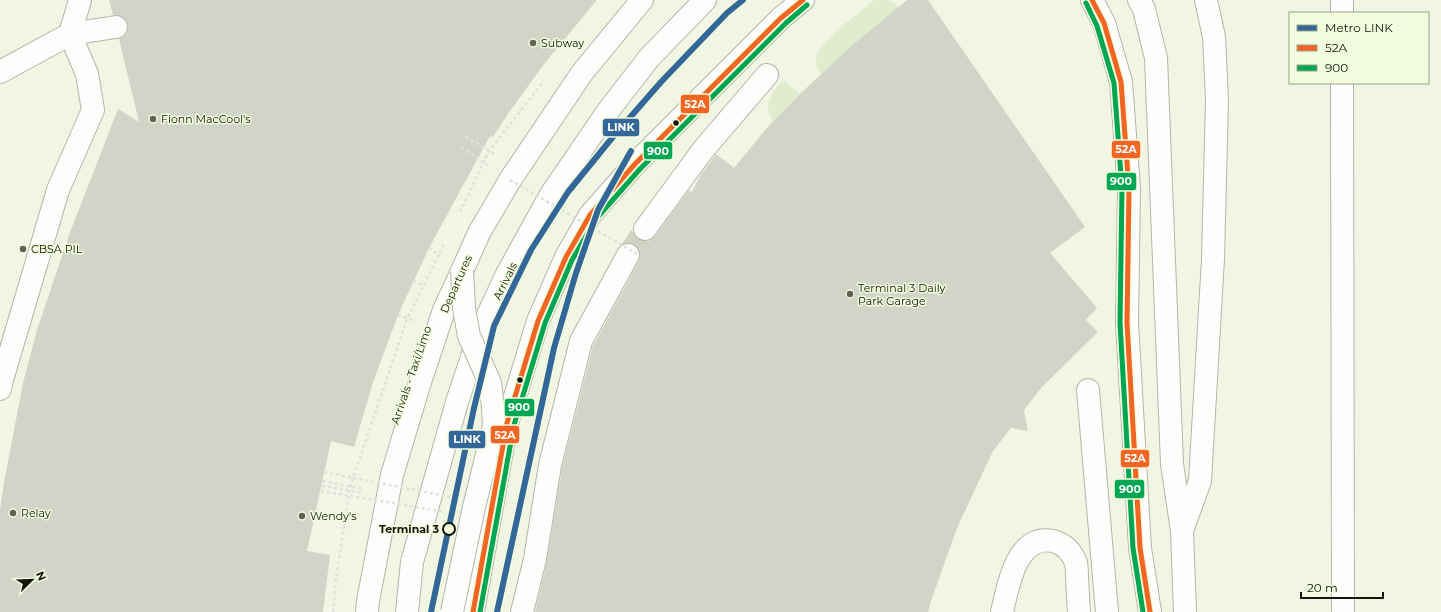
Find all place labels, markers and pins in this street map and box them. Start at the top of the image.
place label: Subway [541,36,584,50]
marker: Subway [528,38,538,48]
place label: Fionn MacCool's [161,112,251,126]
marker: Fionn MacCool's [148,114,158,124]
unlabelled marker [671,118,681,128]
place label: CBSA PIL [31,242,83,256]
marker: CBSA PIL [18,244,28,254]
place label: Terminal 3 Daily Park Garage [858,281,946,308]
marker: Terminal 3 Daily Park Garage [845,289,855,299]
unlabelled marker [515,375,525,385]
place label: Relay [21,506,51,520]
marker: Relay [8,508,18,518]
place label: Wendy's [310,509,357,523]
marker: Wendy's [297,511,307,521]
place label: Terminal 3 [379,522,439,536]
marker: Terminal 3 [442,522,456,536]

